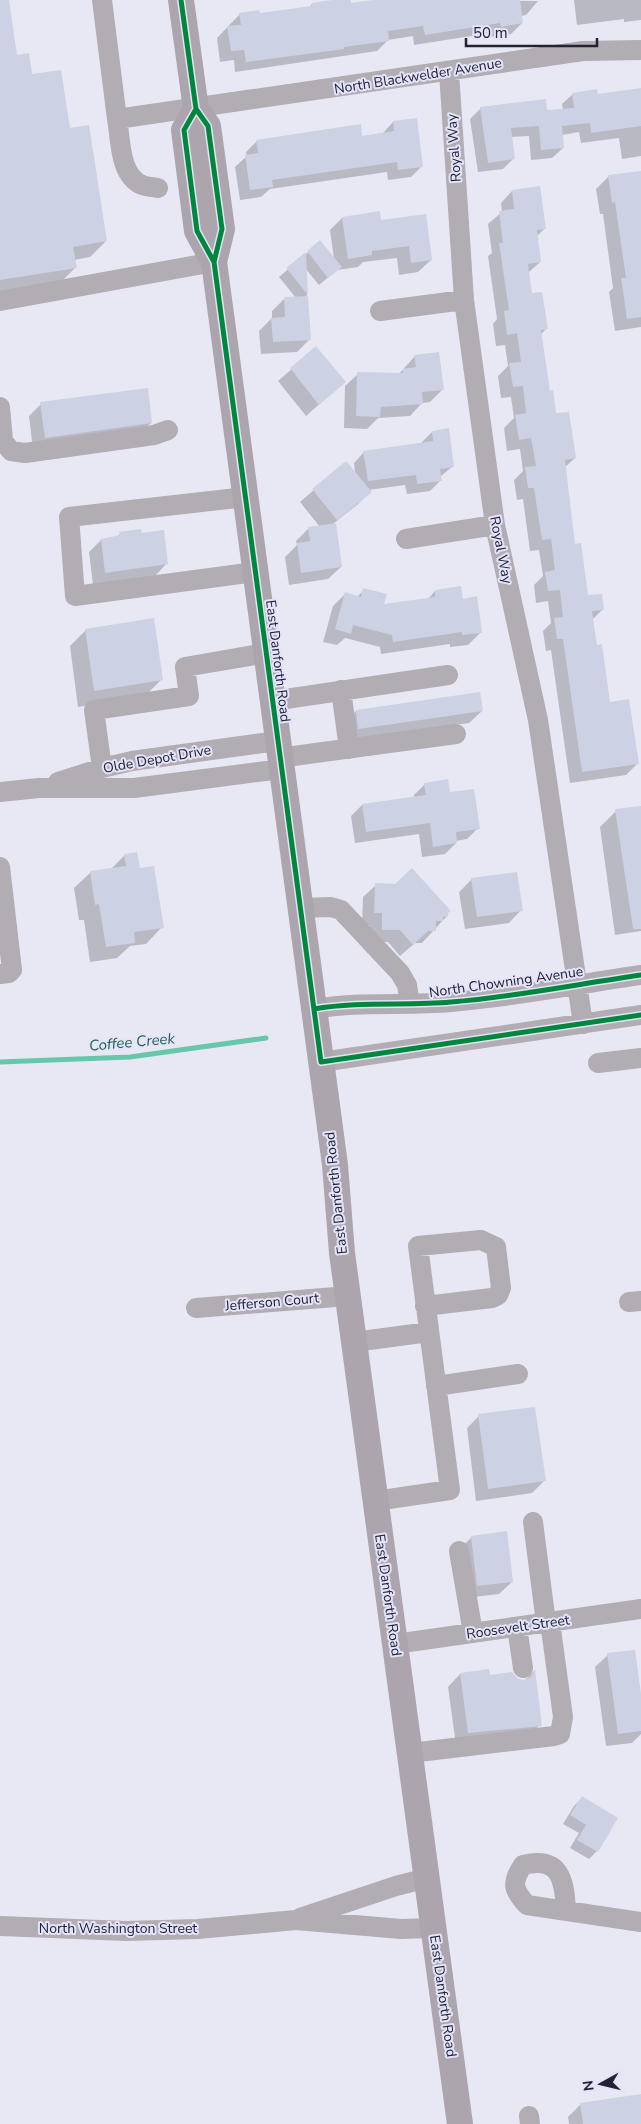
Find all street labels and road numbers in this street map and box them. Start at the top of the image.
street label: North Blackwelder Avenue [333,53,503,99]
street label: Royal Way [442,112,466,183]
street label: Royal Way [485,515,517,586]
street label: East Danforth Road [261,599,295,723]
street label: Olde Depot Drive [101,740,213,778]
street label: North Chowning Avenue [428,962,584,1002]
street label: East Danforth Road [320,1131,352,1255]
street label: Jefferson Court [223,1288,320,1316]
street label: East Danforth Road [370,1533,406,1657]
street label: Roosevelt Street [465,1610,571,1644]
street label: North Washington Street [39,1919,197,1938]
street label: East Danforth Road [425,1934,461,2058]

